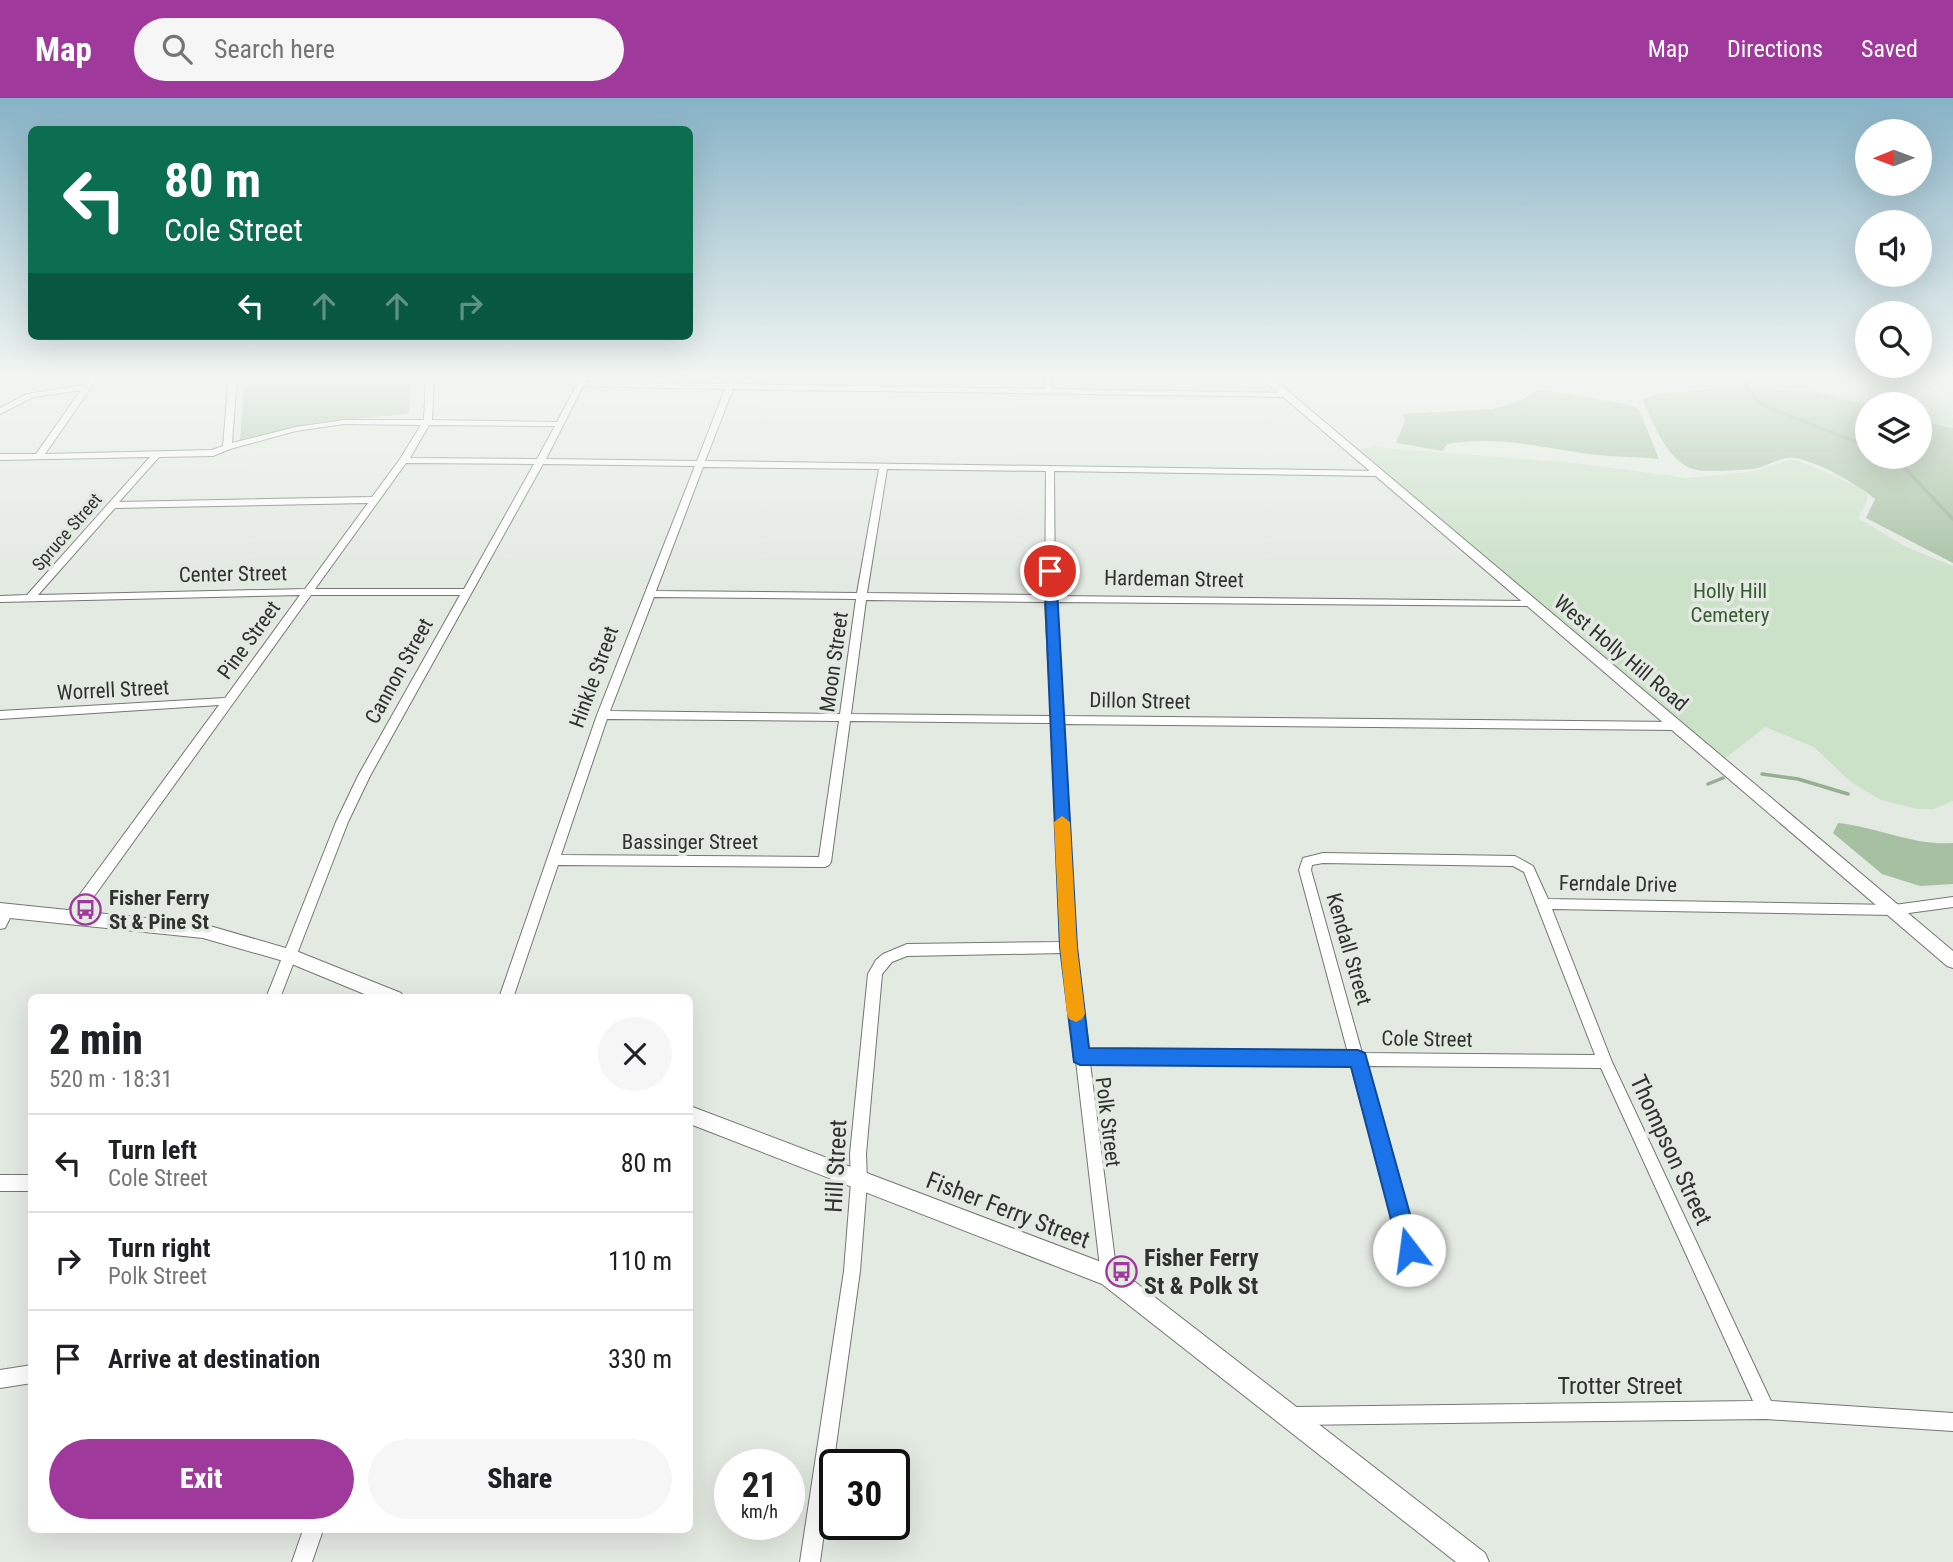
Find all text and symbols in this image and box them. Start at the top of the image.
search box [134,18,624,81]
text: Map [35,30,92,69]
icon: search [158,30,196,68]
text: Search here [214,34,335,64]
text: Map [1648,35,1689,63]
text: Directions [1727,35,1823,63]
text: Saved [1861,35,1918,63]
north arrow [1855,119,1932,196]
map controls [1855,119,1932,469]
text: 80 m [164,152,261,209]
icon: left [49,154,140,245]
button: sound [1855,210,1932,287]
text: Cole Street [164,211,303,249]
icon: left [232,287,270,325]
icon: ahead [305,287,343,325]
icon: ahead [378,287,416,325]
icon: right [451,287,489,325]
button: search [1855,301,1932,378]
button: layers [1855,392,1932,469]
street label: Spruce Street [27,489,106,575]
pin [1020,541,1080,601]
icon: arrive [1031,552,1069,590]
street label: Center Street [179,561,287,587]
street label: Hardeman Street [1104,566,1244,592]
park label: Holly Hill Cemetery [1691,579,1770,627]
street label: West Holly Hill Road [1549,590,1693,716]
street label: Pine Street [213,596,285,684]
street label: Moon Street [815,610,853,714]
street label: Cannon Street [360,614,438,728]
street label: Hinkle Street [565,623,623,731]
street label: Worrell Street [56,675,170,705]
street label: Dillon Street [1089,688,1191,714]
street label: Bassinger Street [622,830,758,854]
street label: Ferndale Drive [1559,871,1677,897]
place label: Fisher Ferry St & Pine St [109,886,210,934]
street label: Kendall Street [1322,890,1376,1008]
bus stop icon: Fisher Ferry St & Pine St [69,893,103,927]
text: 2 min [49,1015,143,1064]
button: close [598,1017,672,1091]
street label: Cole Street [1381,1026,1473,1052]
text: 520 m · 18:31 [49,1066,173,1093]
street label: Thompson Street [1624,1070,1718,1230]
street label: Polk Street [1091,1076,1125,1168]
street label: Hill Street [820,1119,852,1213]
text: Turn left [108,1135,197,1165]
icon: left [49,1144,87,1182]
text: 80 m [621,1148,672,1178]
text: Cole Street [108,1165,208,1192]
street label: Fisher Ferry Street [922,1166,1094,1254]
position arrow [1372,1213,1446,1287]
text: Turn right [108,1233,210,1263]
icon: right [49,1242,87,1280]
place label: Fisher Ferry St & Polk St [1144,1244,1259,1300]
text: 110 m [608,1246,672,1276]
bus stop icon: Fisher Ferry St & Polk St [1104,1255,1138,1289]
text: Polk Street [108,1263,207,1290]
icon: arrive [49,1340,87,1378]
text: Arrive at destination [108,1344,320,1374]
text: 330 m [608,1344,672,1374]
street label: Trotter Street [1557,1372,1683,1400]
button: Exit [49,1439,354,1519]
button: Share [368,1439,672,1519]
speed limit sign: 30 [819,1449,910,1540]
text: 21 [742,1465,777,1506]
text: km/h [741,1501,778,1522]

